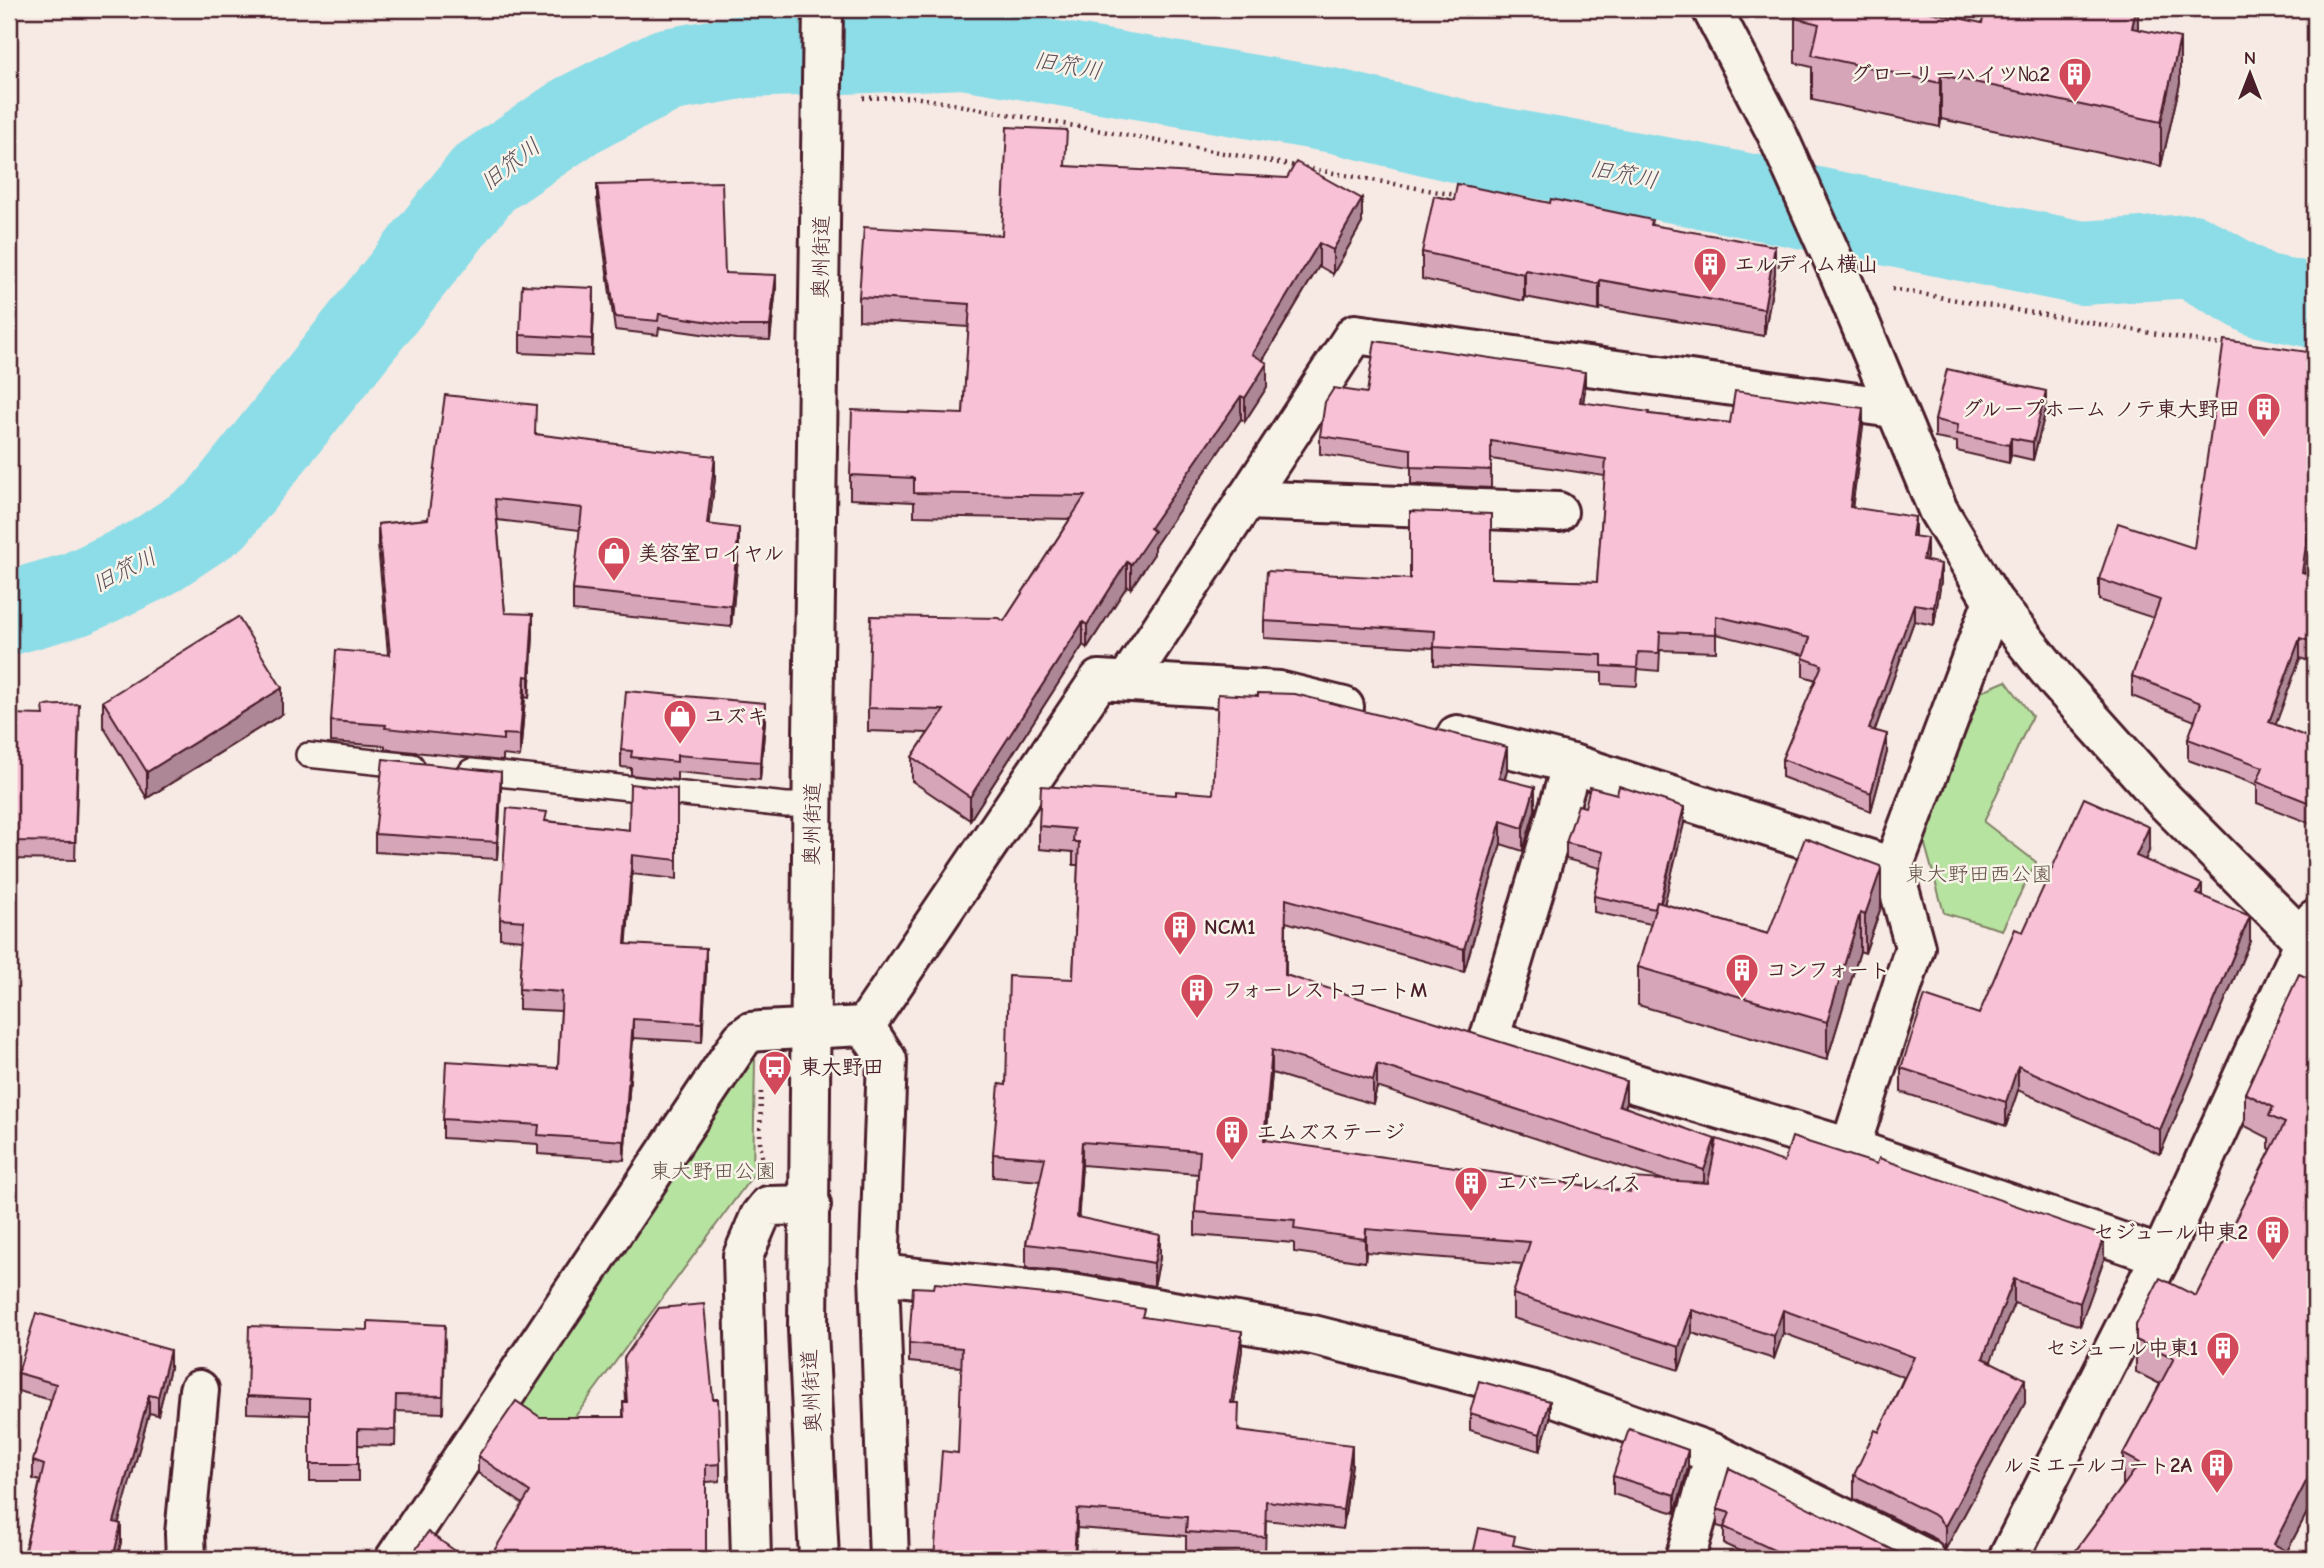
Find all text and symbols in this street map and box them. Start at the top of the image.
north arrow [2216,38,2286,108]
water label: 旧笊川 [1032,46,1104,85]
text: N [2244,47,2256,69]
building icon: グローリーハイツ№2 [2056,55,2094,104]
place label: グローリーハイツ№2 [1851,62,2050,86]
water label: 旧笊川 [475,133,546,196]
water label: 旧笊川 [1587,155,1660,194]
street label: 奥州街道 [808,215,834,299]
building icon: エルディム横山 [1691,245,1729,294]
place label: エルディム横山 [1734,252,1878,276]
building icon: グループホーム ノテ東大野田 [2245,390,2283,439]
place label: グループホーム ノテ東大野田 [1962,397,2240,421]
shop icon: 美容室ロイヤル [595,534,633,583]
place label: 美容室ロイヤル [638,541,785,565]
water label: 旧笊川 [87,543,161,598]
shop icon: ユズキ [661,697,699,746]
place label: ユズキ [704,704,768,728]
street label: 奥州街道 [799,782,825,866]
park label: 東大野田西公園 [1906,862,2053,886]
building icon: NCM1 [1161,908,1199,957]
place label: NCM1 [1204,915,1256,939]
building icon: コンフォート [1723,951,1761,1000]
place label: コンフォート [1766,958,1890,982]
building icon: フォーレストコートM [1178,971,1216,1020]
place label: フォーレストコートM [1222,978,1427,1002]
bus stop icon: 東大野田 [756,1048,794,1097]
place label: 東大野田 [800,1055,884,1079]
building icon: エムズステージ [1213,1113,1251,1162]
place label: エムズステージ [1256,1120,1405,1144]
park label: 東大野田公園 [650,1159,776,1183]
building icon: エバープレイス [1452,1164,1490,1213]
place label: エバープレイス [1496,1171,1641,1195]
building icon: セジュール中東2 [2254,1213,2292,1262]
place label: セジュール中東2 [2093,1220,2248,1244]
building icon: セジュール中東1 [2204,1329,2242,1378]
place label: セジュール中東1 [2046,1336,2198,1360]
street label: 奥州街道 [797,1348,825,1434]
building icon: ルミエールコート2A [2198,1446,2236,1495]
place label: ルミエールコート2A [2003,1453,2192,1477]

